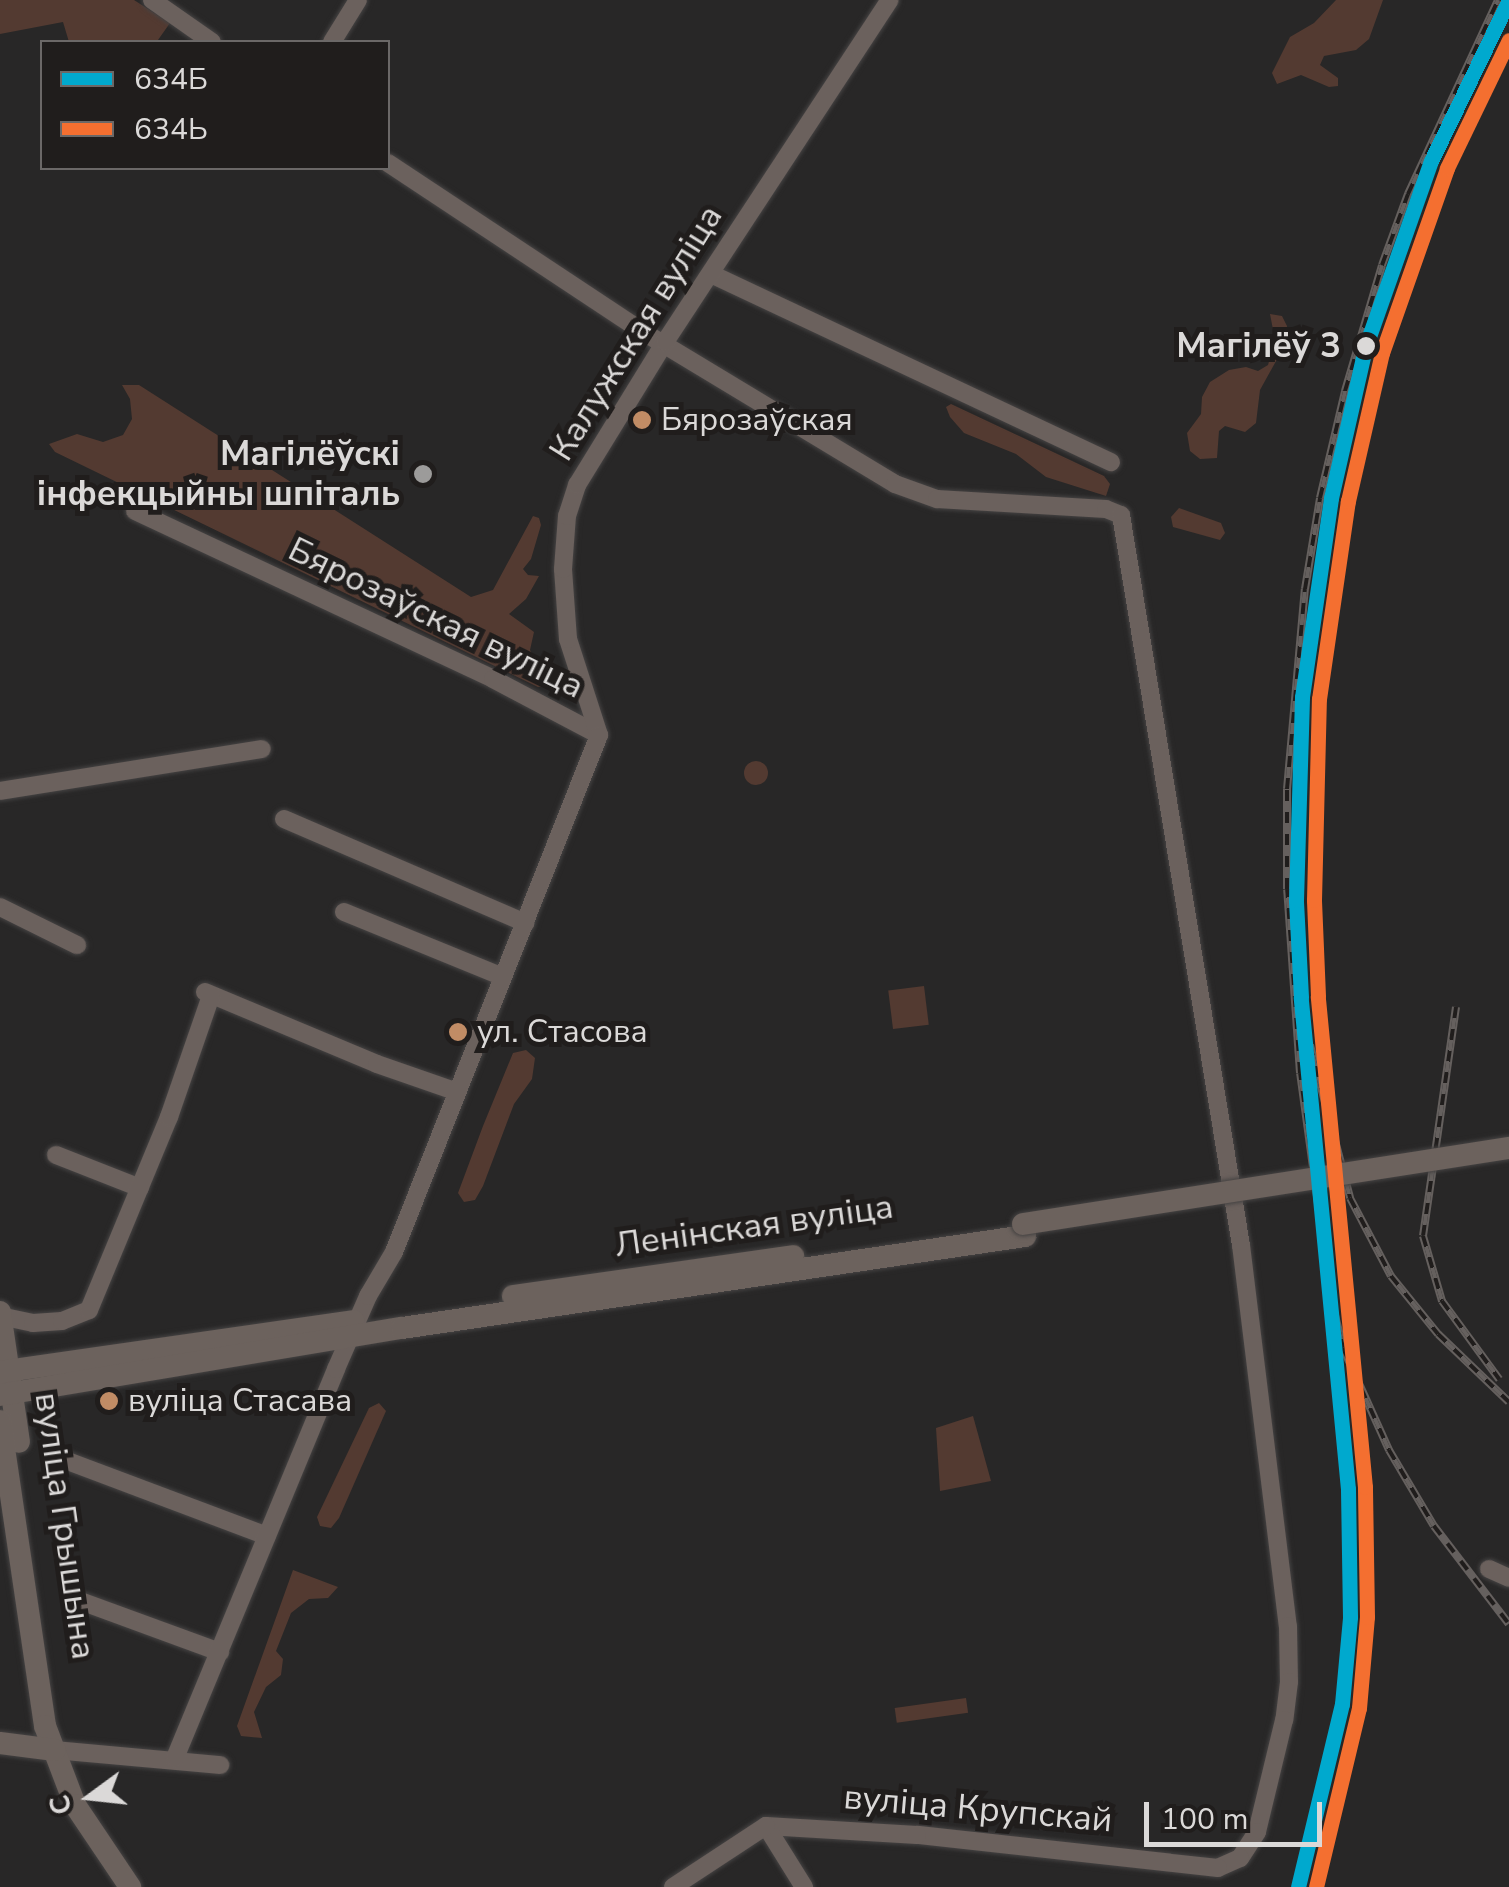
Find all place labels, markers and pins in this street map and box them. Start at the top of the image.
place label: Магілёў 3 [1176,325,1341,367]
marker: Магілёў 3 [1350,330,1382,362]
place label: Бярозаўская [661,401,853,439]
marker: Бярозаўская [632,410,652,430]
place label: Магілёўскі інфекцыйны шпіталь [37,433,400,515]
marker: Магілёўскі інфекцыйны шпіталь [410,461,436,487]
place label: ул. Стасова [477,1013,648,1051]
marker: ул. Стасова [448,1022,468,1042]
place label: вуліца Стасава [128,1382,352,1420]
marker: вуліца Стасава [99,1391,119,1411]

